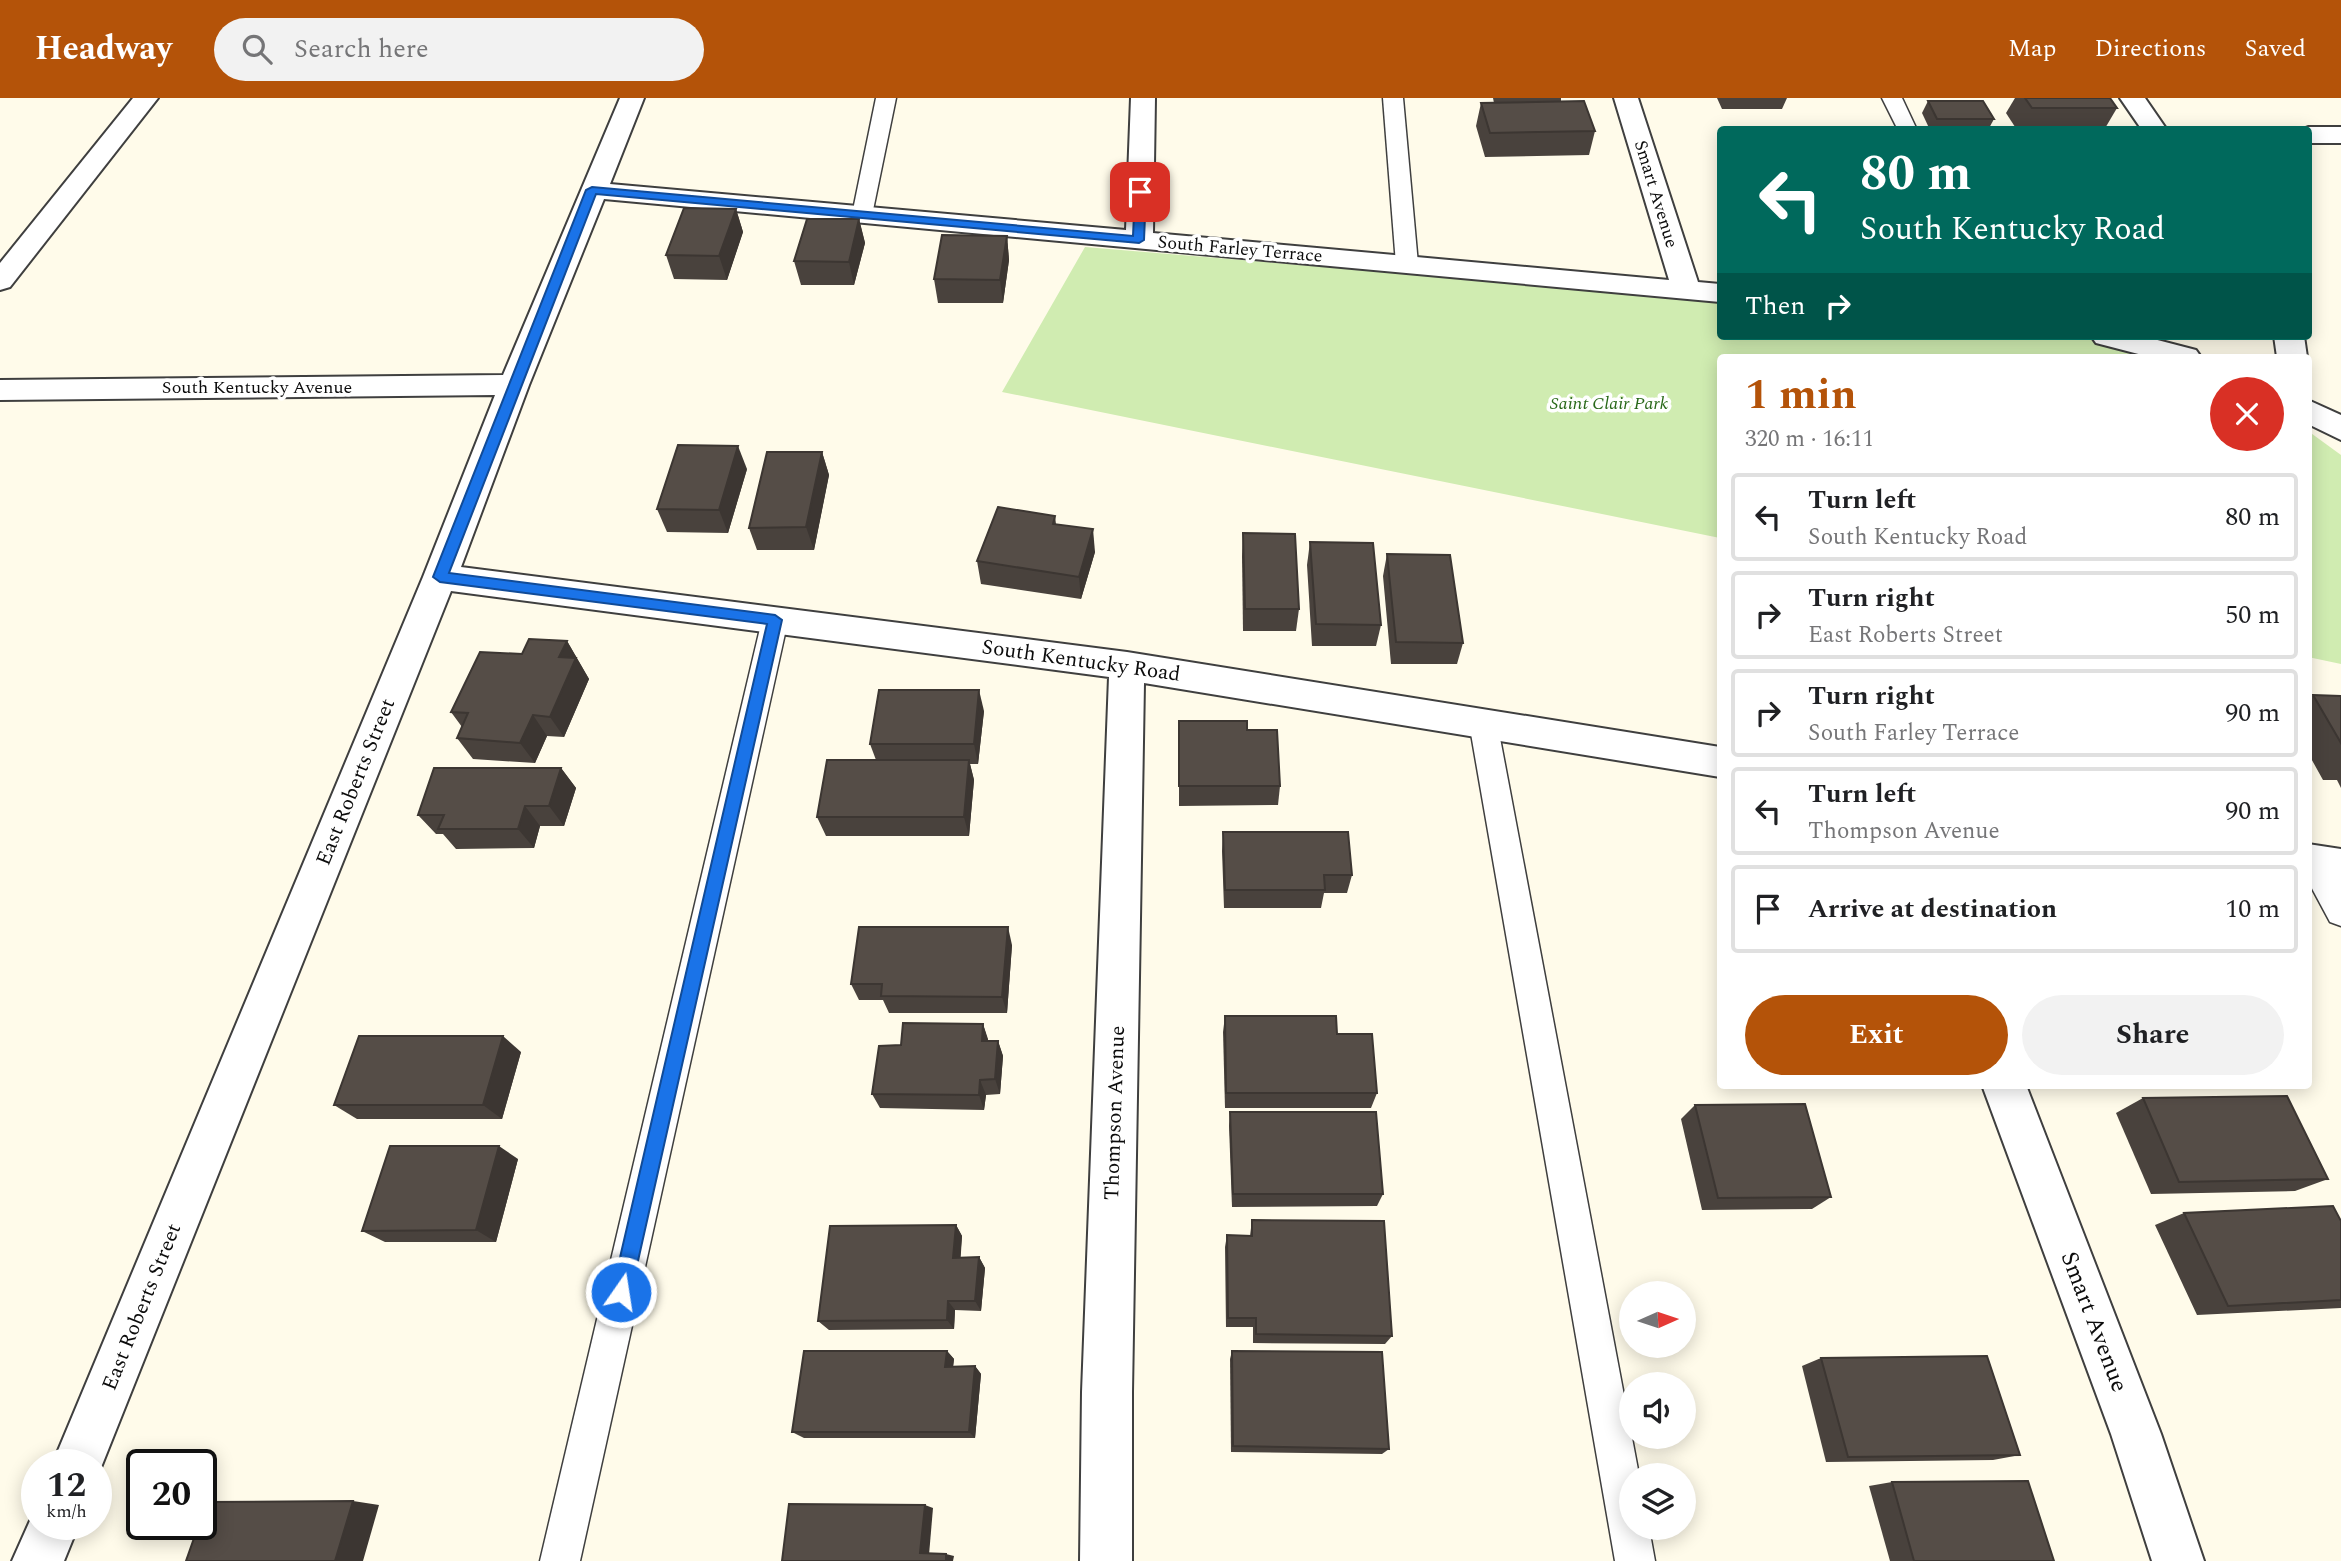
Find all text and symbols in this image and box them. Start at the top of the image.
search box [214,18,704,81]
text: Headway [35,24,172,74]
text: Search here [294,29,429,69]
icon: search [238,30,276,68]
text: Map [2008,31,2056,67]
text: Directions [2094,31,2206,67]
text: Saved [2244,31,2306,67]
street label: Smart Avenue [1627,137,1685,251]
text: 80 m [1860,137,1971,212]
icon: left [1745,154,1836,245]
pin [1110,162,1170,222]
icon: arrive [1121,173,1159,211]
text: South Kentucky Road [1860,205,2165,254]
street label: South Farley Terrace [1156,228,1324,270]
text: Then [1745,286,1805,326]
icon: right [1819,287,1857,325]
text: 1 min [1745,364,1857,427]
street label: South Kentucky Avenue [162,374,352,401]
button: close [2210,377,2284,451]
park label: Saint Clair Park [1550,390,1669,417]
text: 320 m · 16:11 [1745,422,1874,457]
text: Turn left [1808,480,1916,520]
text: 80 m [2225,497,2280,537]
icon: left [1749,498,1787,536]
text: South Kentucky Road [1808,520,2027,555]
text: Turn right [1808,578,1935,618]
text: 50 m [2225,595,2280,635]
icon: right [1749,596,1787,634]
text: East Roberts Street [1808,618,2003,653]
street label: South Kentucky Road [980,631,1182,691]
text: Turn right [1808,676,1935,716]
text: 90 m [2225,693,2280,733]
street label: East Roberts Street [308,694,404,870]
icon: right [1749,694,1787,732]
text: South Farley Terrace [1808,716,2019,751]
text: Turn left [1808,774,1916,814]
text: 90 m [2225,791,2280,831]
icon: left [1749,792,1787,830]
text: Thompson Avenue [1808,814,2000,849]
text: Arrive at destination [1808,889,2057,929]
text: 10 m [2225,889,2280,929]
icon: arrive [1749,890,1787,928]
button: Exit [1745,995,2008,1075]
button: Share [2022,995,2284,1075]
street label: Thompson Avenue [1096,1025,1134,1201]
street label: East Roberts Street [94,1219,190,1395]
street label: Smart Avenue [2051,1246,2137,1398]
position arrow [584,1255,658,1329]
north arrow [1619,1281,1696,1358]
map controls [1619,1281,1696,1540]
button: sound [1619,1372,1696,1449]
speed limit sign: 20 [126,1449,217,1540]
text: 12 [47,1459,86,1512]
button: layers [1619,1463,1696,1540]
text: km/h [46,1498,87,1525]

